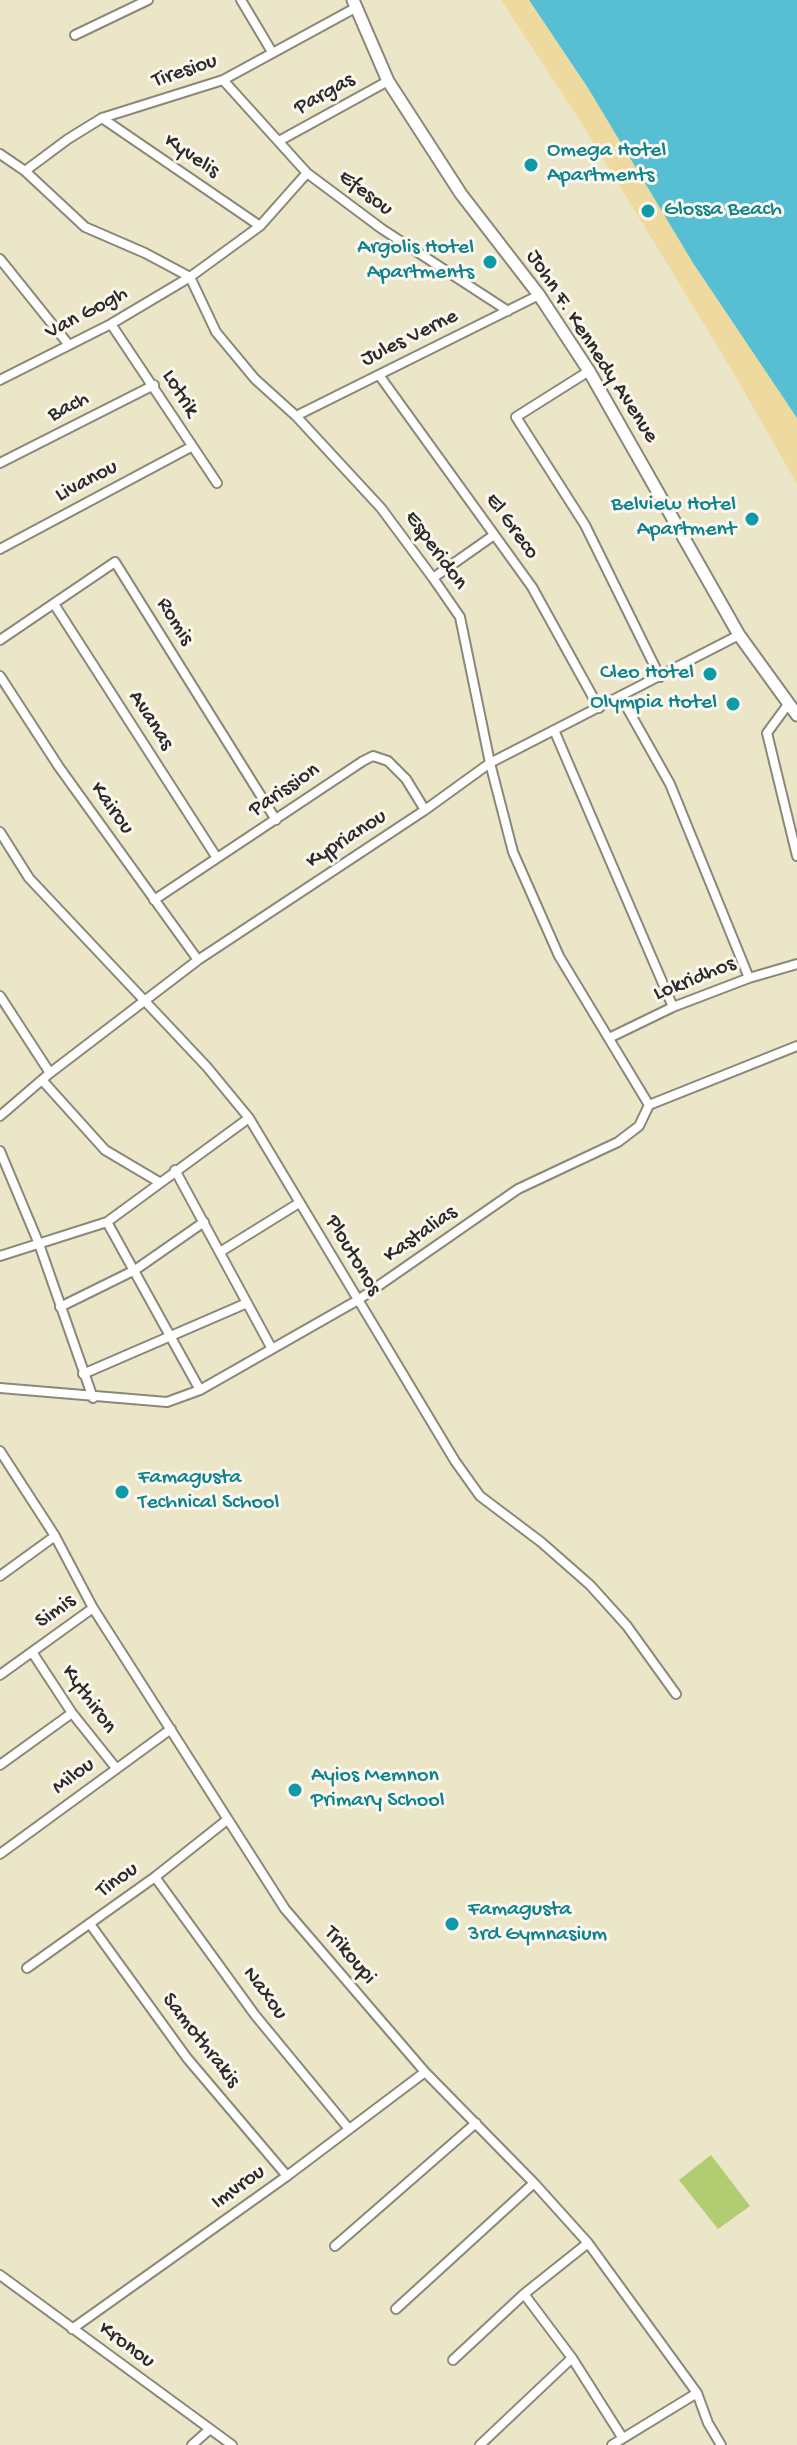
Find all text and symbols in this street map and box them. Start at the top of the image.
street label: Tiresiou [149,49,221,95]
street label: Pargas [290,68,360,122]
street label: Kyvelis [158,129,224,185]
place label: Omega Hotel Apartments [547,139,666,190]
marker: Omega Hotel Apartments [522,156,540,174]
street label: Efesou [332,165,398,223]
place label: Glossa Beach [664,198,782,224]
marker: Glossa Beach [639,202,657,220]
place label: Argolis Hotel Apartments [357,236,474,288]
street label: John F. Kennedy Avenue [519,246,663,448]
marker: Argolis Hotel Apartments [481,253,499,271]
street label: Van Gogh [41,281,133,347]
street label: Jules Verne [357,304,463,374]
street label: Lotrik [154,365,204,423]
street label: Bach [44,387,94,429]
street label: Livanou [51,455,123,509]
street label: El Greco [478,489,544,565]
place label: Belview Hotel Apartment [611,493,736,544]
street label: Esperidon [397,506,473,596]
marker: Belview Hotel Apartment [743,510,761,528]
street label: Romis [149,593,199,651]
place label: Cleo Hotel [600,661,694,687]
marker: Cleo Hotel [701,665,719,683]
street label: Avanas [121,686,179,756]
place label: Olympia Hotel [590,691,717,717]
marker: Olympia Hotel [724,695,742,713]
street label: Parission [245,758,325,824]
street label: Kairou [83,778,139,840]
street label: Kyprianou [302,804,392,876]
street label: Lokridhos [650,952,740,1008]
street label: Kastalias [379,1200,463,1270]
street label: Ploutonos [318,1211,386,1301]
place label: Famagusta Technical School [138,1466,279,1518]
marker: Famagusta Technical School [113,1483,131,1501]
street label: Simis [31,1589,81,1635]
street label: Kythiron [54,1661,122,1739]
street label: Milou [47,1752,101,1802]
place label: Ayios Memnon Primary School [311,1764,445,1816]
marker: Ayios Memnon Primary School [286,1781,304,1799]
street label: Tinou [92,1857,144,1905]
place label: Famagusta 3rd Gymnasium [468,1898,607,1950]
marker: Famagusta 3rd Gymnasium [443,1915,461,1933]
street label: Trikoupi [317,1921,381,1991]
street label: Naxou [235,1962,293,2026]
street label: Samothrakis [155,1988,245,2094]
street label: Imvrou [207,2160,271,2216]
street label: Kronou [93,2317,159,2375]

